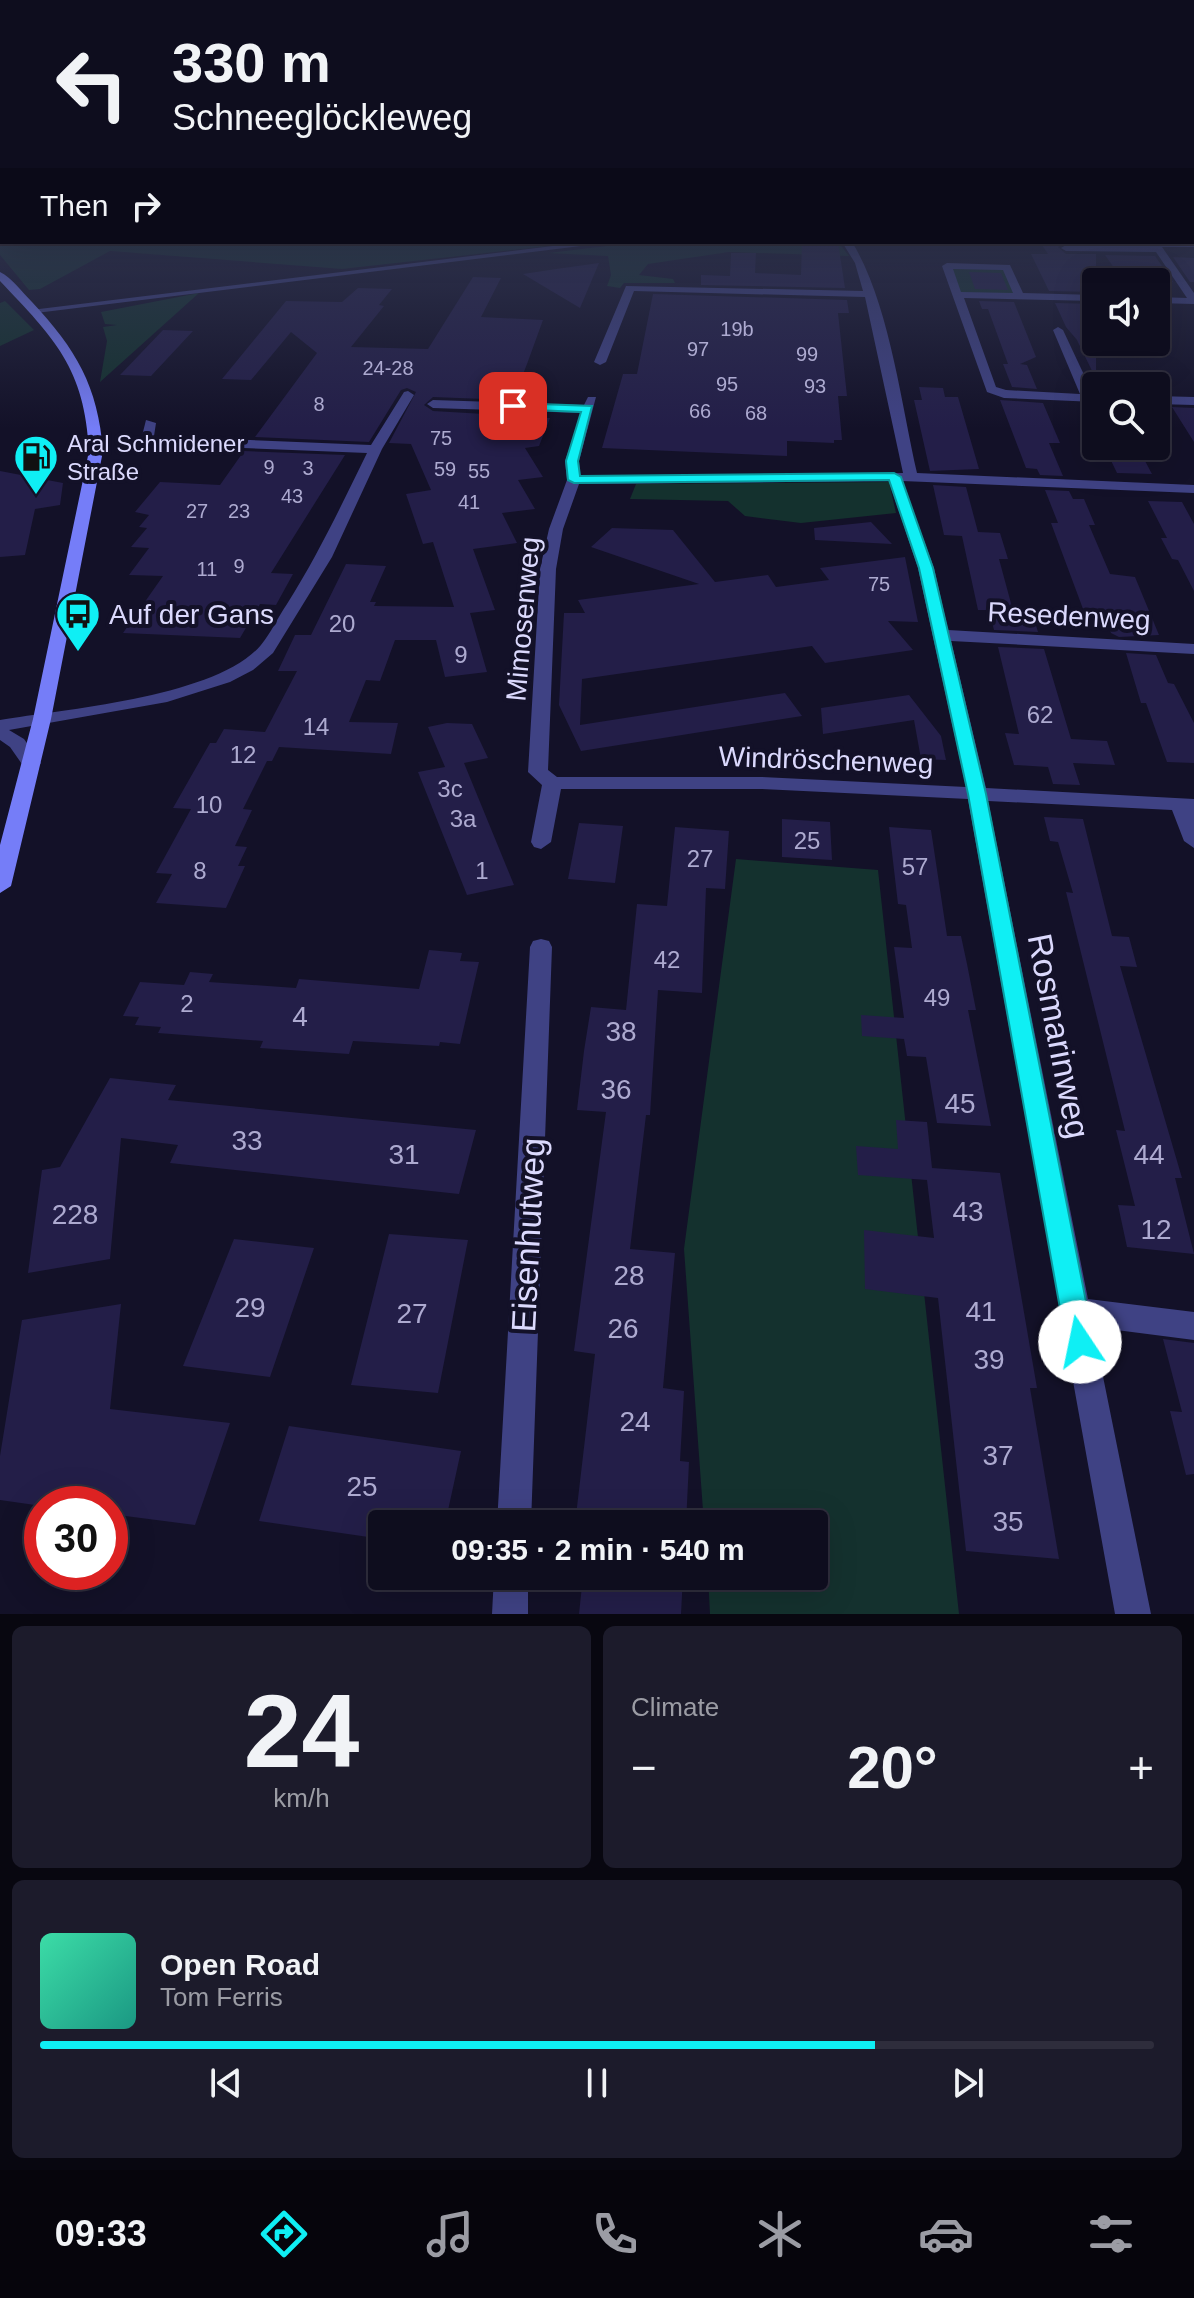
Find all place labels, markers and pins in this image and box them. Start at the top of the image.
pin [479,372,547,440]
place label: Aral Schmidener Straße [67,430,244,485]
fuel station icon: Aral Schmidener Straße [12,433,60,496]
bus stop icon: Auf der Gans [54,590,102,653]
place label: Auf der Gans [109,599,274,630]

